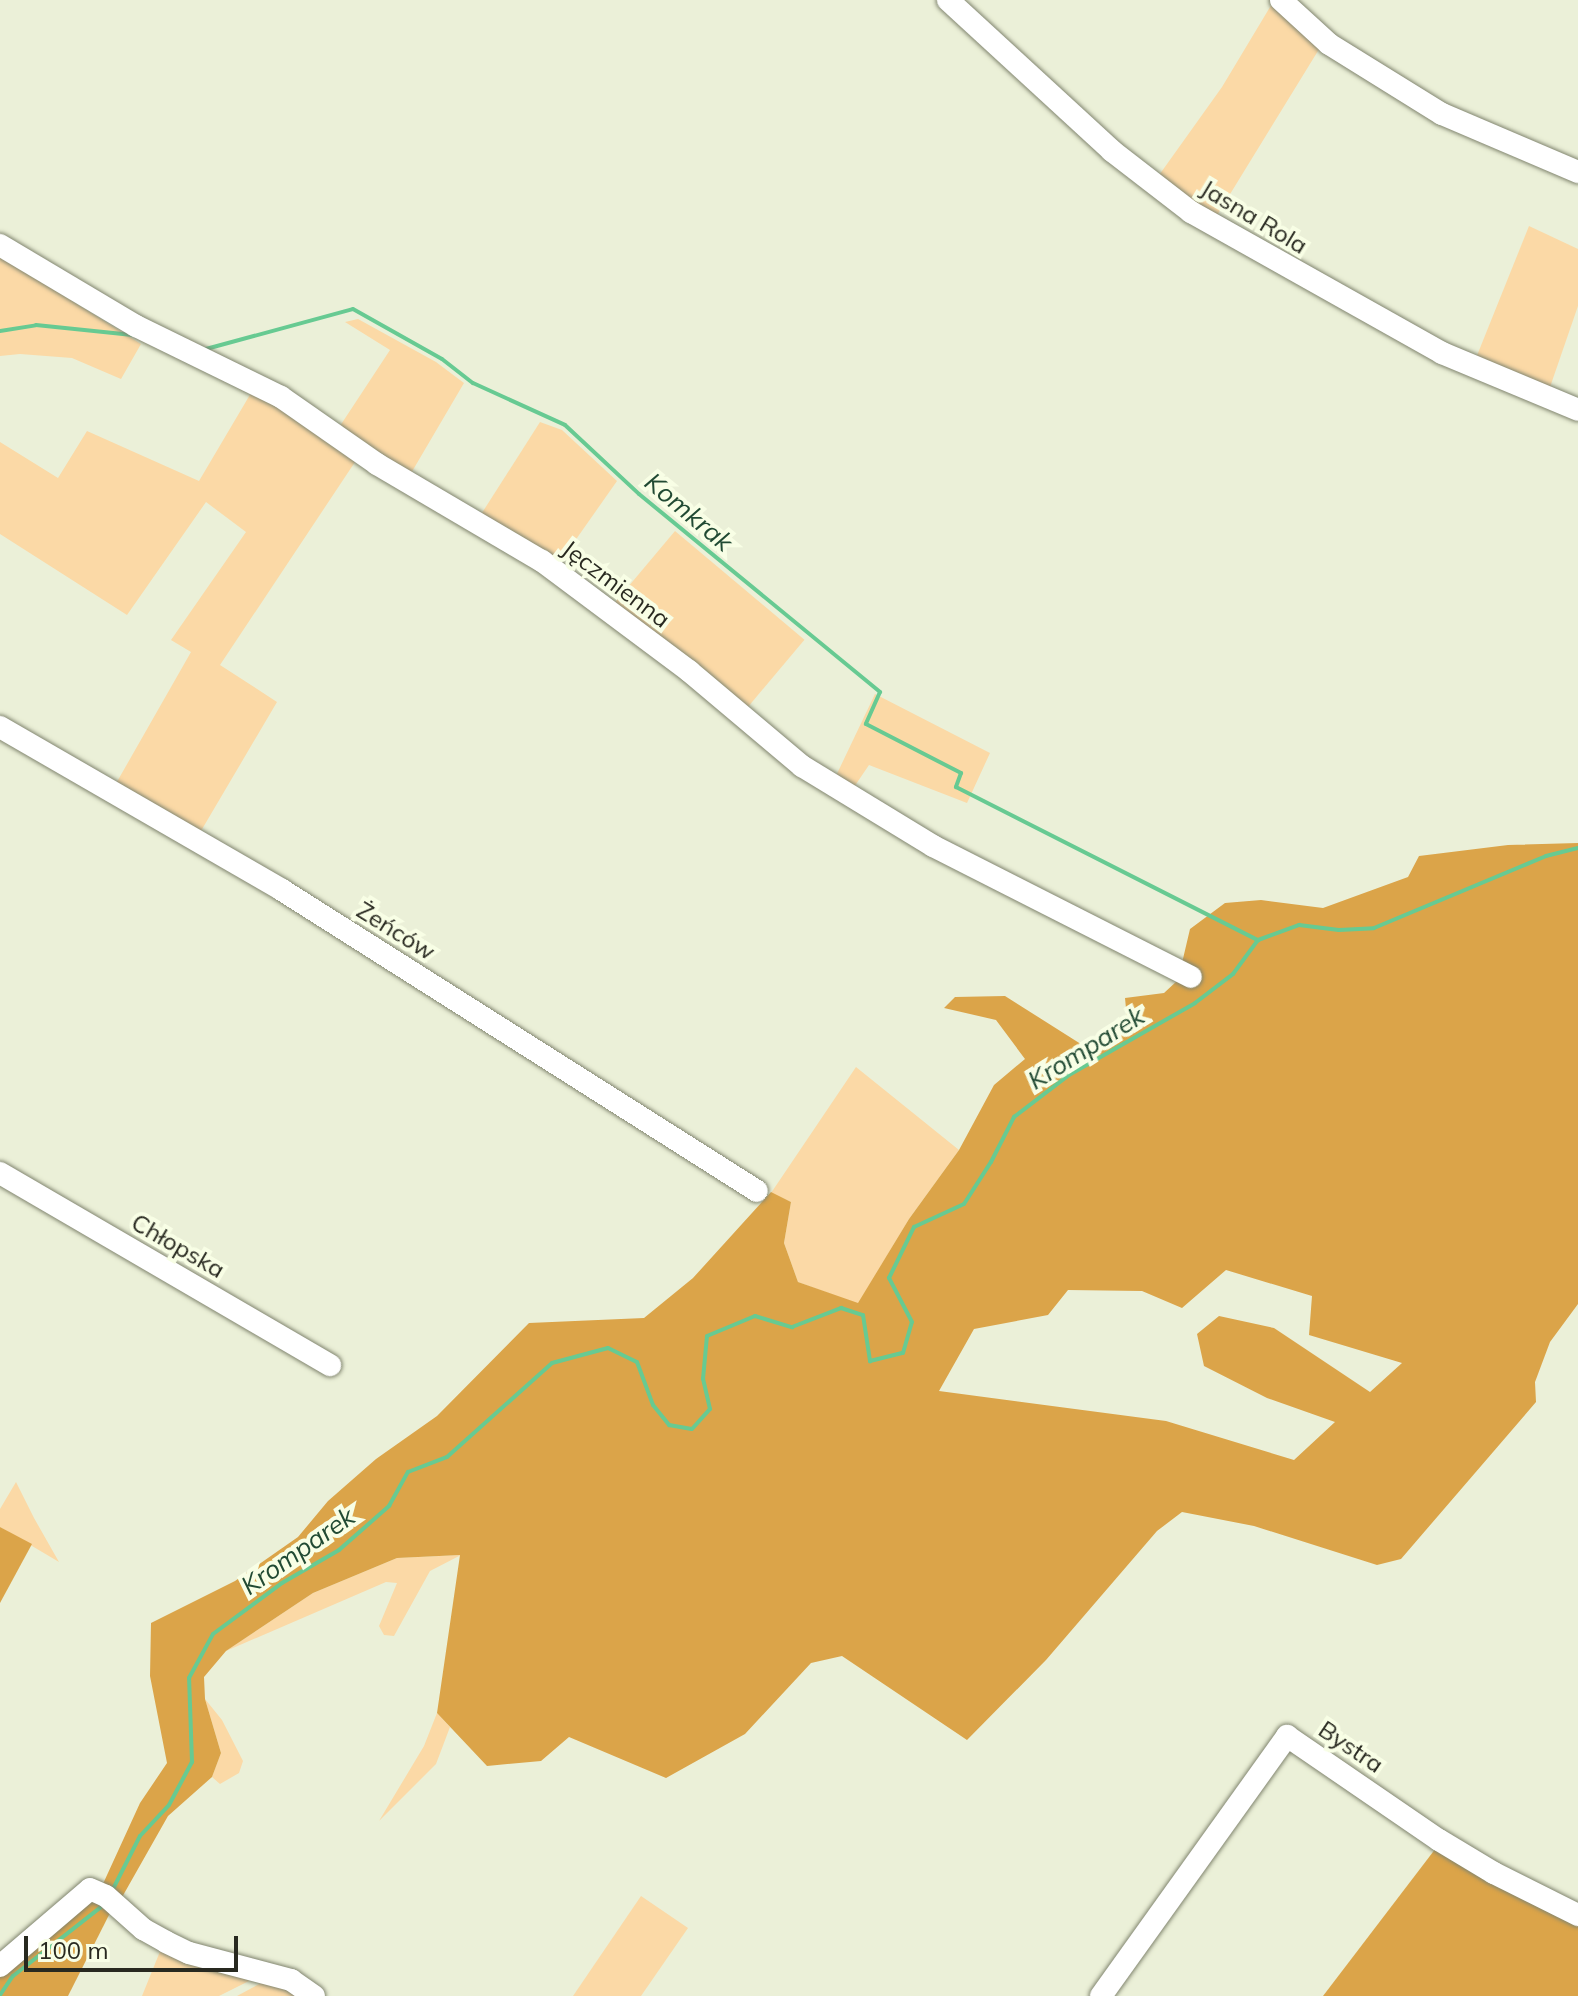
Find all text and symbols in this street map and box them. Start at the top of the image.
street label: Jasna Rola [1196,174,1312,260]
water label: Komkrak [639,466,739,558]
street label: Jęczmienna [556,534,676,634]
street label: Żeńców [351,896,441,966]
water label: Kromparek [1022,1000,1150,1096]
street label: Chłopska [126,1208,230,1284]
water label: Kromparek [235,1501,361,1601]
street label: Bystra [1313,1715,1389,1779]
scale bar [28,1920,242,1970]
text: 100 m [38,1935,109,1965]

